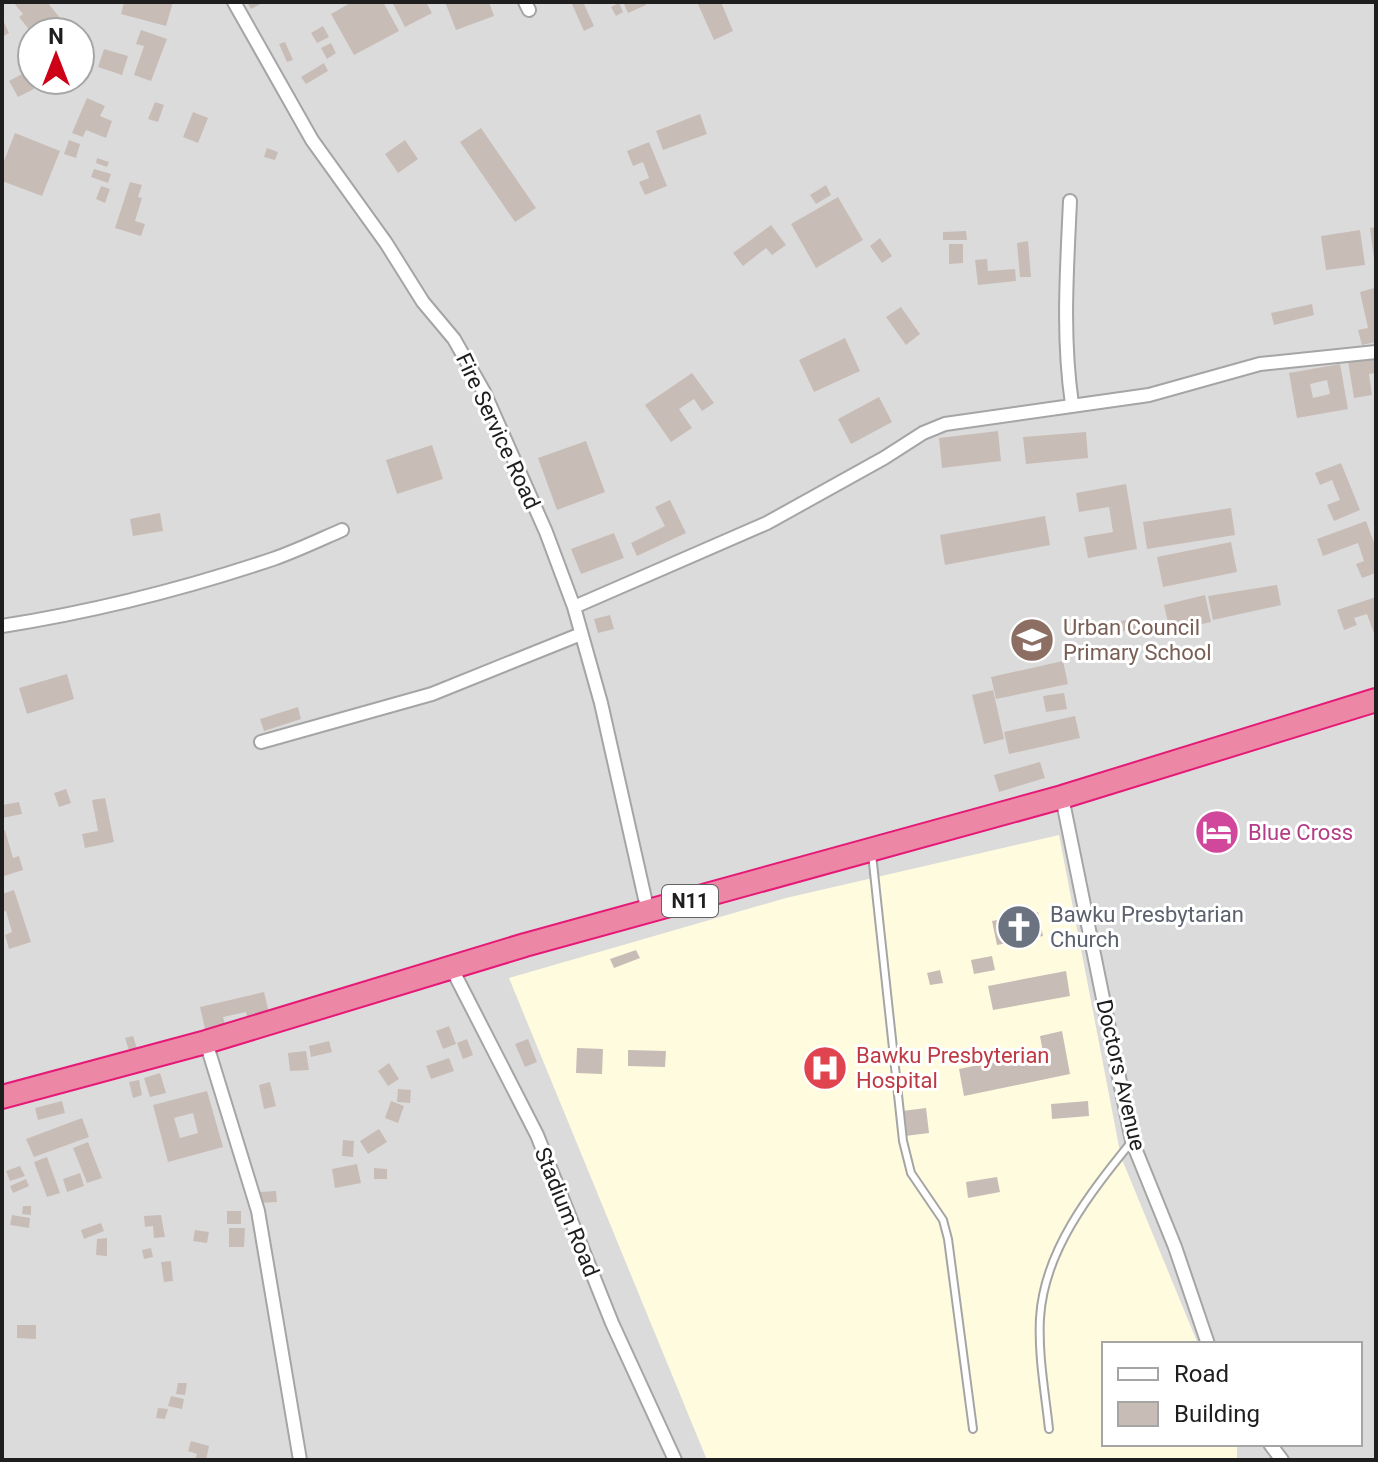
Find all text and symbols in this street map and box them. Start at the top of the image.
north arrow [16,16,96,96]
text: N [48,24,64,49]
street label: Fire Service Road [451,349,545,513]
place label: Urban Council Primary School [1063,615,1212,665]
school or university icon: Urban Council Primary School [1008,616,1056,664]
hotel icon: Blue Cross [1193,808,1241,856]
place label: Blue Cross [1248,820,1353,845]
road number: N11 [662,885,718,917]
place label: Bawku Presbytarian Church [1050,902,1244,952]
church icon: Bawku Presbytarian Church [995,903,1043,951]
street label: Doctors Avenue [1091,997,1151,1153]
place label: Bawku Presbyterian Hospital [856,1043,1050,1093]
hospital icon: Bawku Presbyterian Hospital [801,1044,849,1092]
street label: Stadium Road [530,1144,604,1280]
legend [1102,1342,1362,1446]
text: Road [1174,1360,1229,1388]
text: Building [1174,1400,1260,1428]

